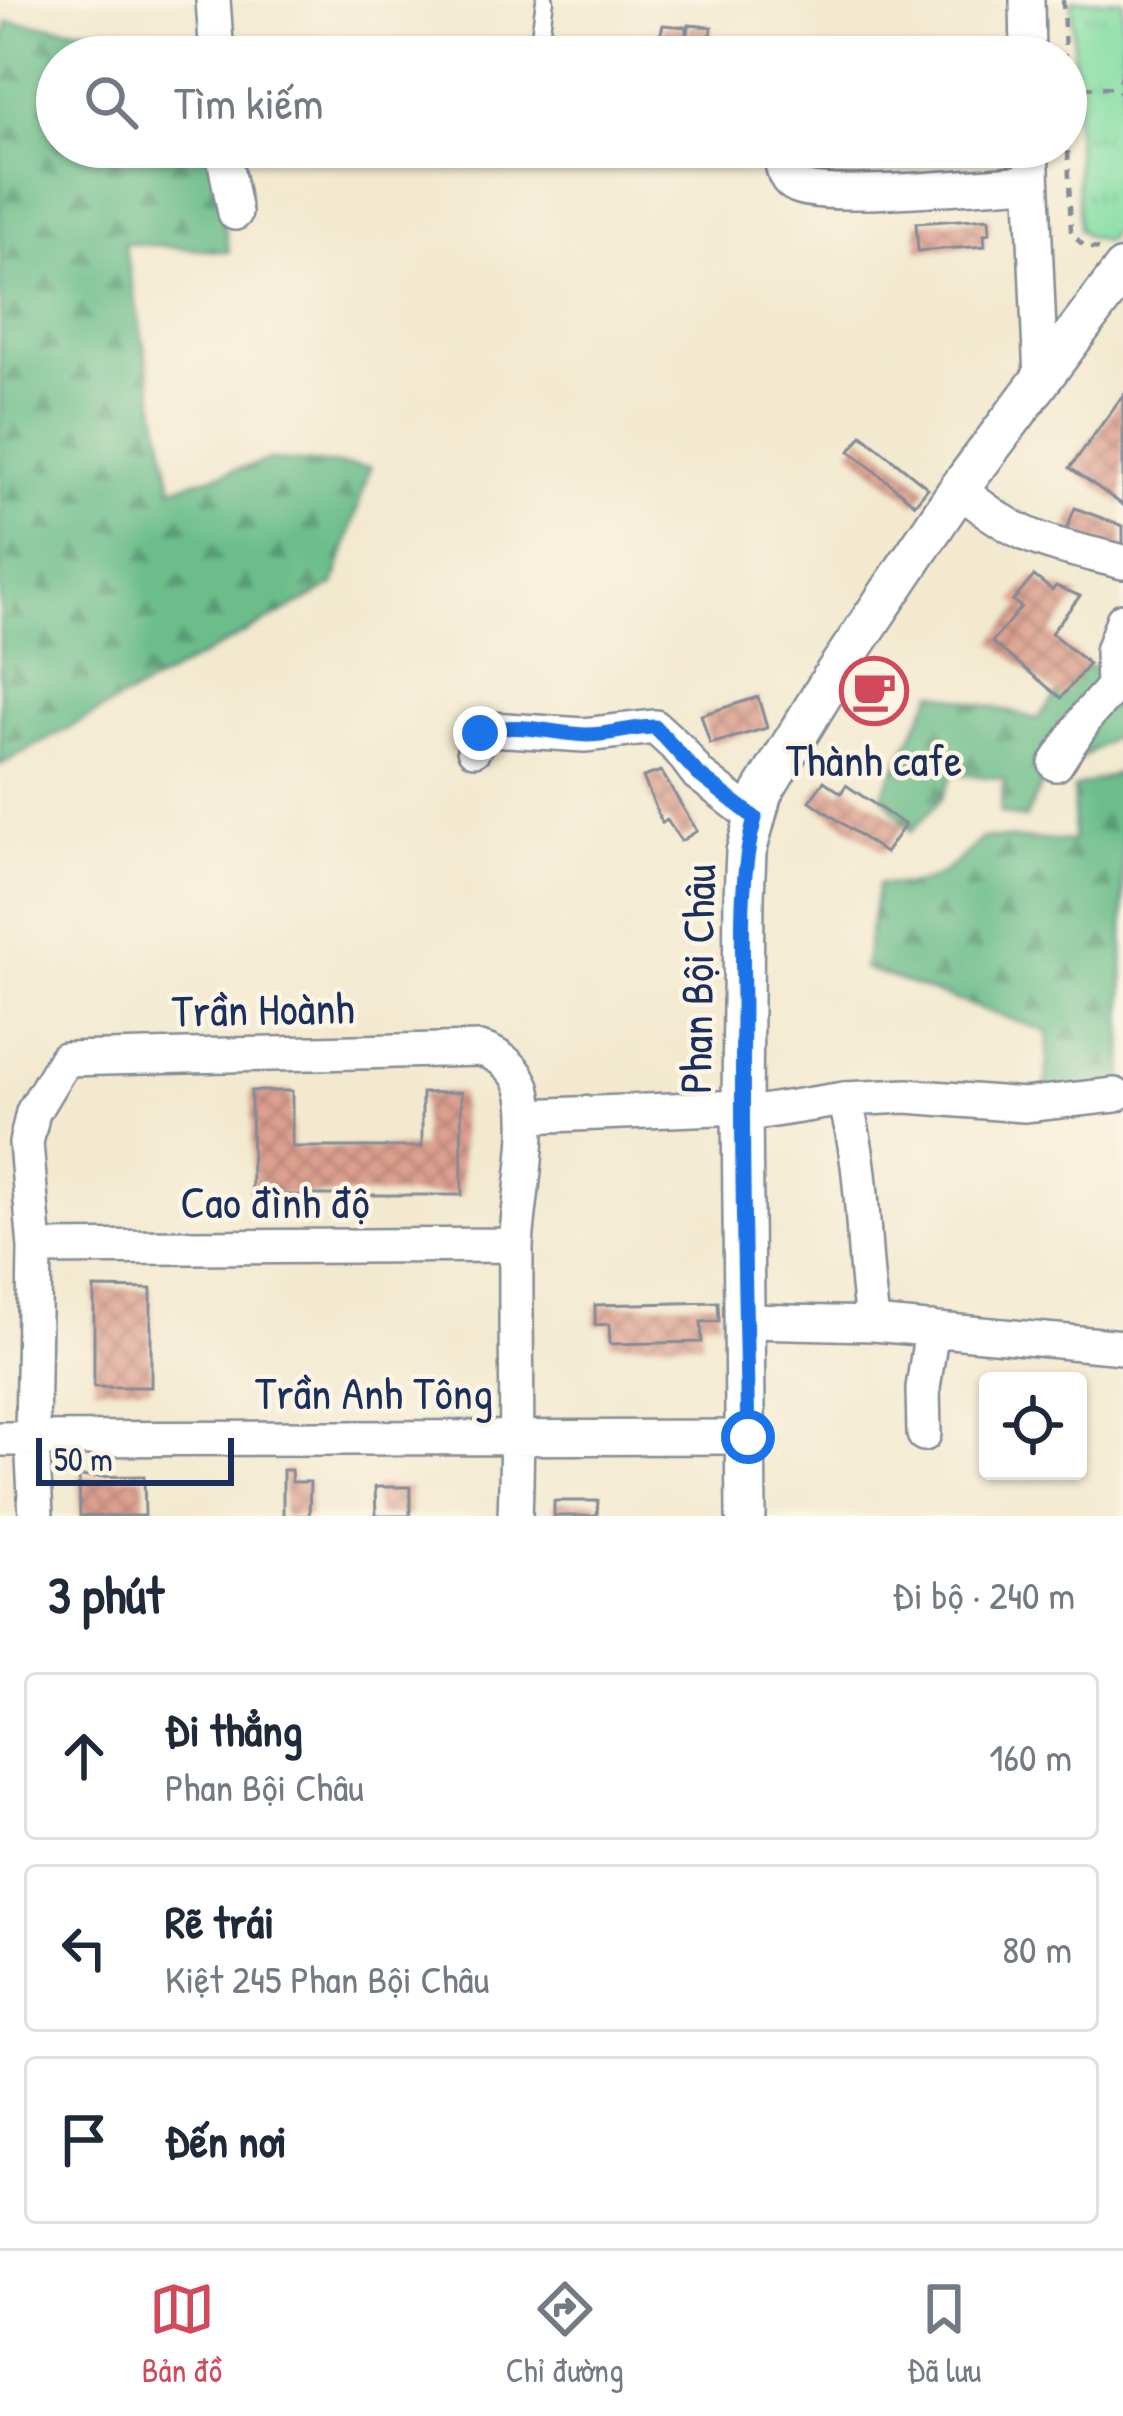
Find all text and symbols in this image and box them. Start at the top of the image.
search box [36,36,1087,168]
icon: search [78,69,144,135]
text: Tìm kiếm [174,72,323,133]
cafe icon: Thành cafe [839,656,909,726]
route end [453,706,507,760]
place label: Thành cafe [786,729,962,790]
street label: Phan Bội Châu [664,864,729,1094]
street label: Trần Hoành [171,976,355,1041]
street label: Cao đình độ [180,1171,370,1232]
street label: Trần Anh Tông [255,1362,493,1423]
map controls [979,1372,1087,1480]
button: locate [979,1372,1087,1480]
route start [721,1410,775,1464]
scale bar [36,1432,234,1485]
text: 50 m [54,1437,113,1481]
text: 3 phút [48,1560,164,1629]
text: Đi bộ · 240 m [892,1568,1075,1621]
text: Đi thẳng [165,1699,303,1760]
icon: ahead [51,1723,117,1789]
text: 160 m [989,1730,1072,1783]
text: Phan Bội Châu [165,1760,364,1813]
text: Rẽ trái [165,1891,274,1952]
icon: left [51,1915,117,1981]
text: 80 m [1002,1922,1072,1975]
text: Kiệt 245 Phan Bội Châu [165,1952,489,2005]
icon: arrive [51,2107,117,2173]
text: Đến nơi [165,2110,287,2171]
tab: Bản đồ [142,2276,222,2392]
tab: Chỉ đường [506,2276,624,2392]
tab: Đã lưu [907,2276,981,2392]

